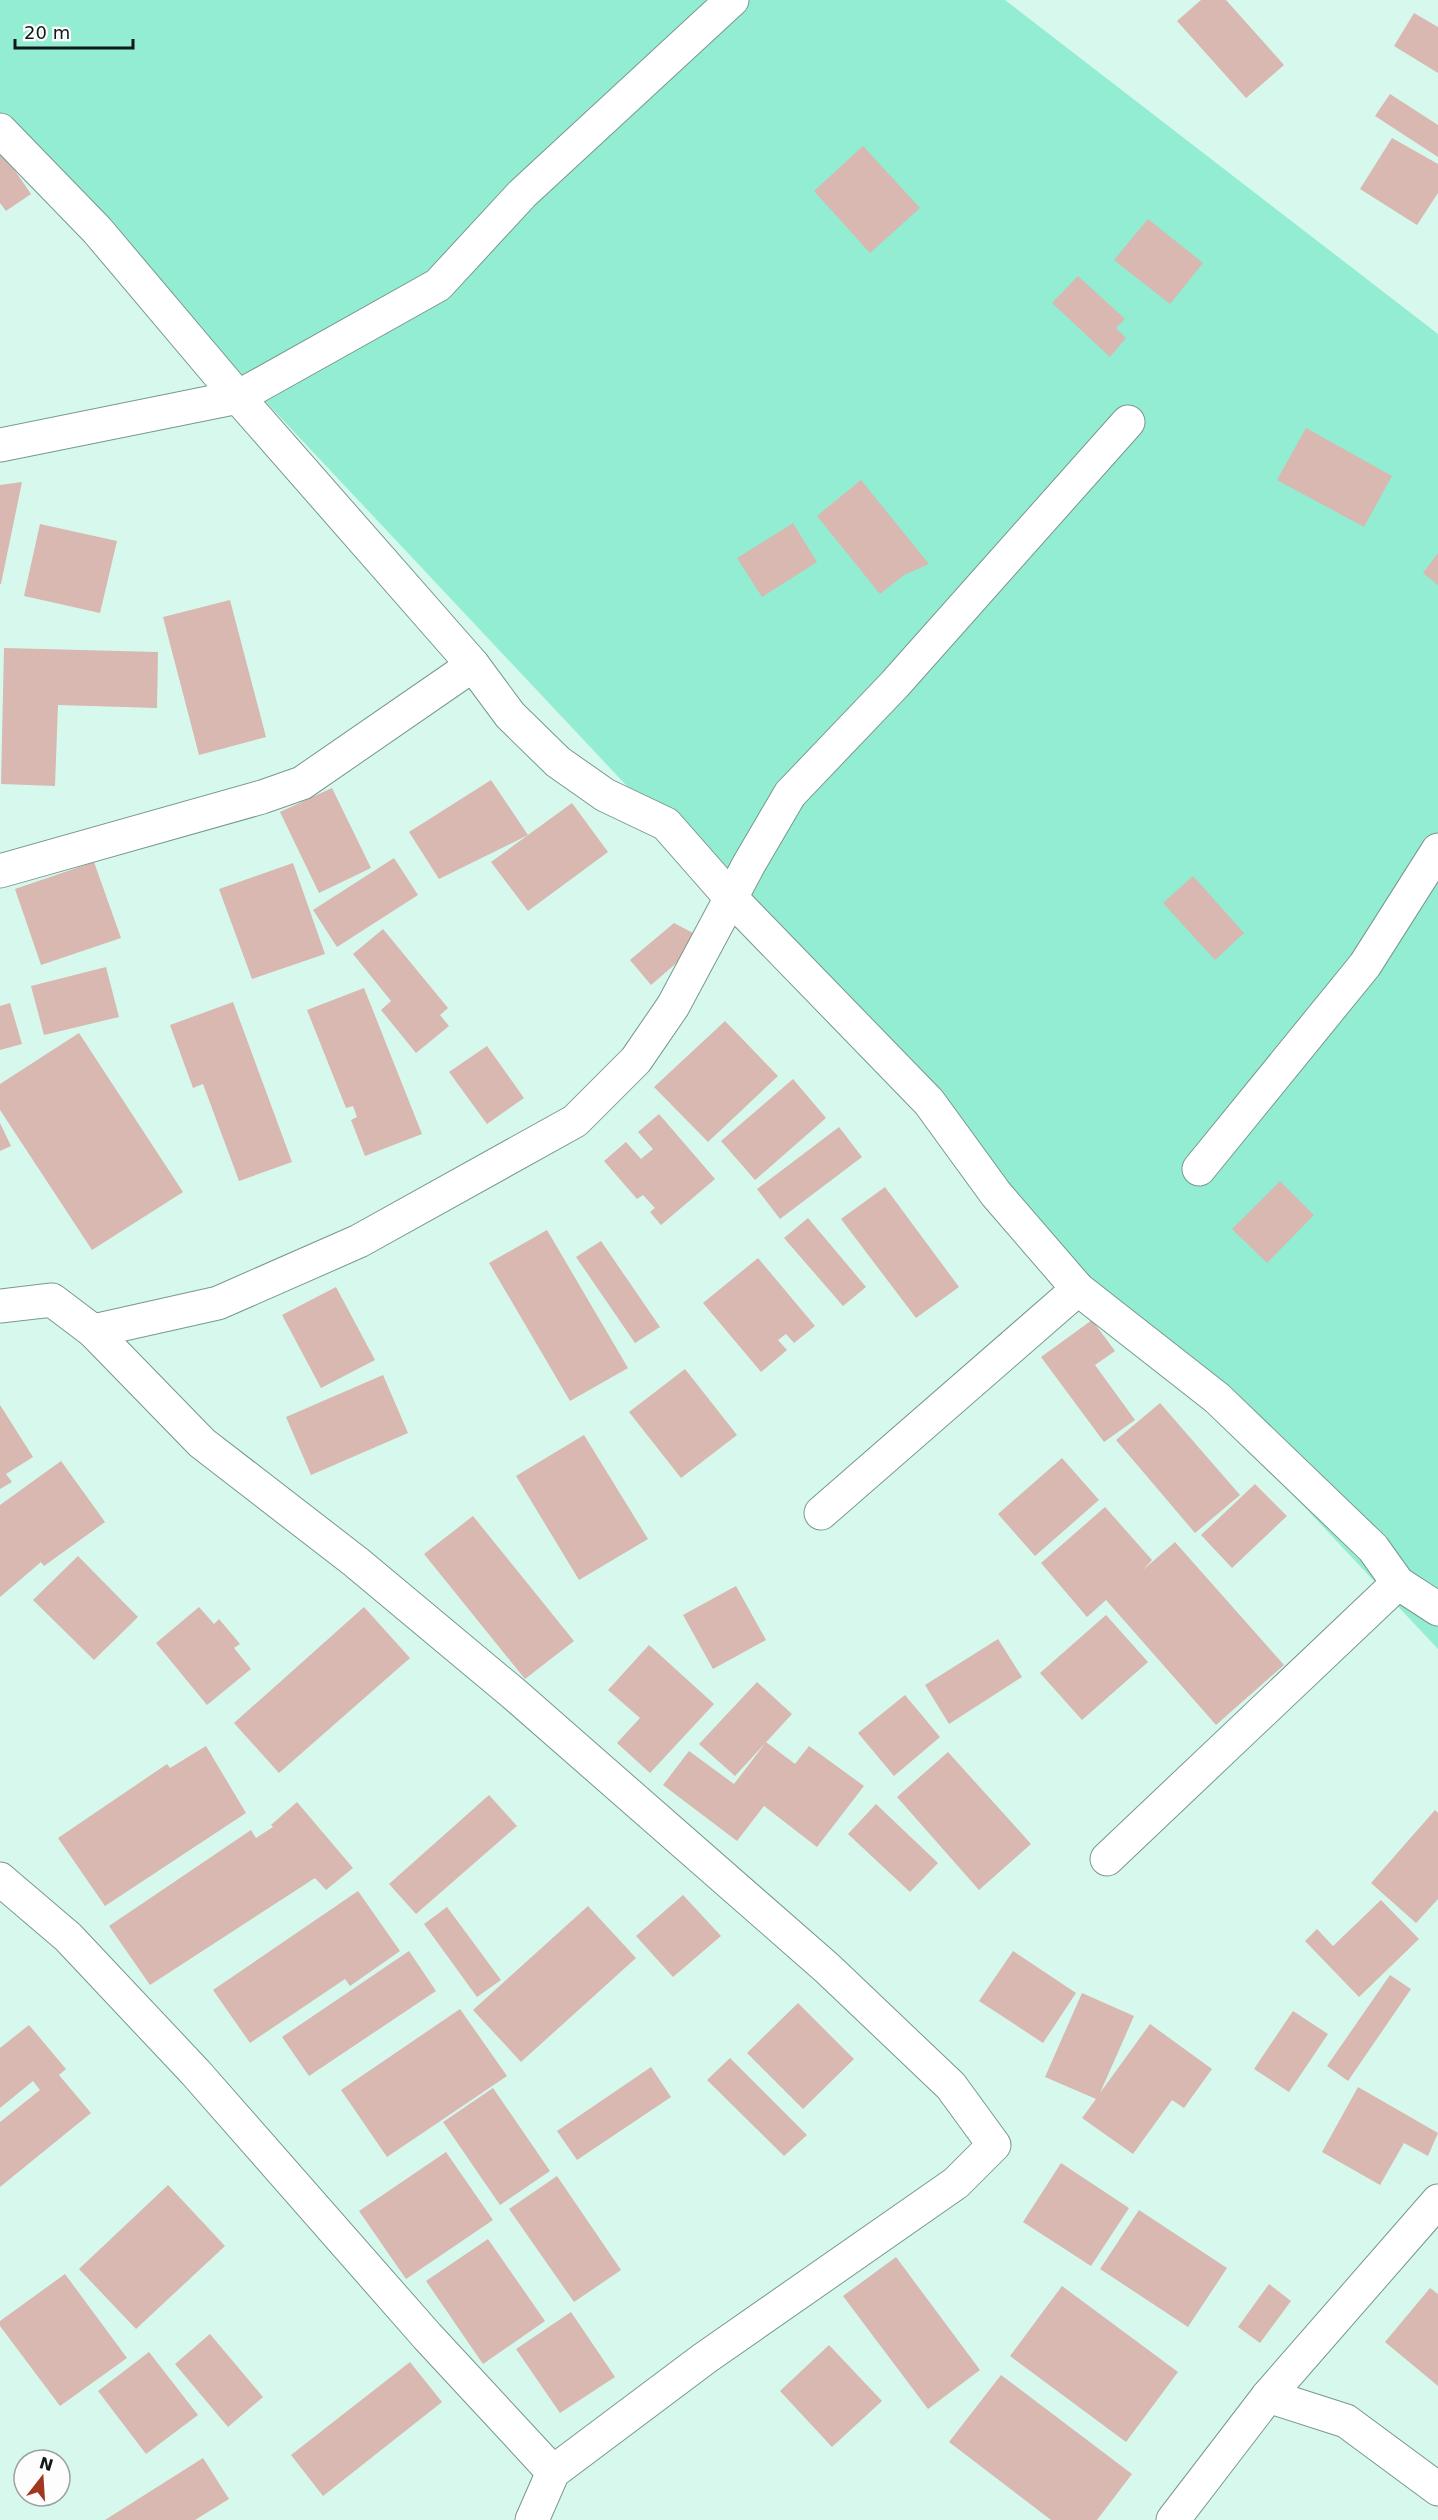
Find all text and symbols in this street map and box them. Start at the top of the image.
scale bar [15,12,134,50]
text: 20 m [24,22,70,43]
north arrow [12,2448,72,2508]
text: N [37,2453,55,2475]

